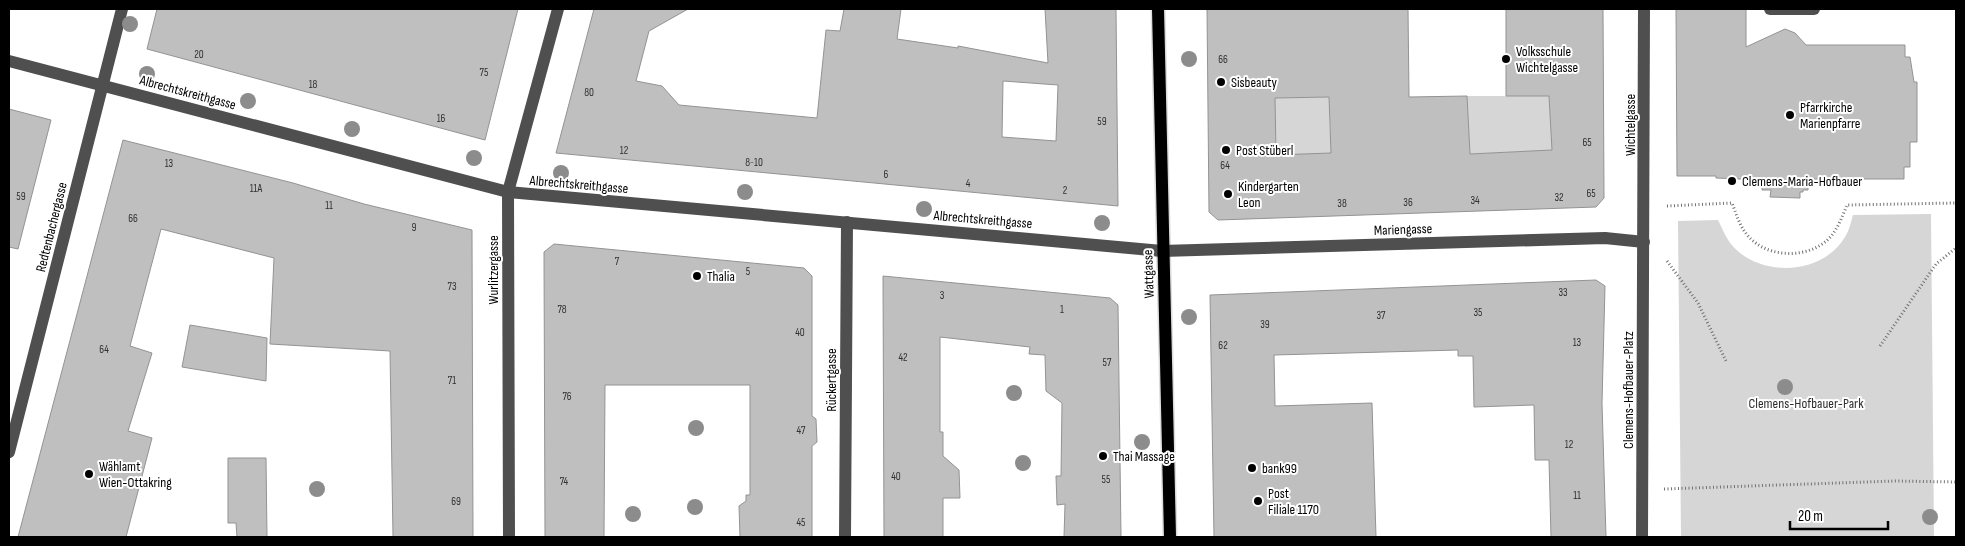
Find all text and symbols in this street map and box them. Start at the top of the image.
place label: Volksschule Wichtelgasse [1516,43,1578,76]
house number: 20 [194,48,204,61]
house number: 66 [1218,53,1228,66]
marker: Volksschule Wichtelgasse [1500,53,1512,65]
house number: 75 [480,66,488,79]
street label: Albrechtskreithgasse [137,71,238,113]
place label: Sisbeauty [1231,74,1278,91]
marker: Sisbeauty [1215,76,1227,88]
house number: 18 [309,78,318,91]
house number: 80 [584,86,594,99]
street label: Wichtelgasse [1622,94,1639,156]
place label: Pfarrkirche Marienpfarre [1800,99,1860,132]
marker: Pfarrkirche Marienpfarre [1784,109,1796,121]
house number: 16 [437,112,446,125]
house number: 59 [1097,115,1107,128]
house number: 65 [1582,136,1592,149]
place label: Post Stüberl [1236,142,1293,159]
house number: 12 [620,144,629,157]
marker: Post Stüberl [1220,144,1232,156]
house number: 8-10 [745,156,763,169]
house number: 13 [165,157,174,170]
house number: 64 [1220,159,1230,172]
house number: 6 [884,168,889,181]
street label: Albrechtskreithgasse [528,172,629,197]
place label: Clemens-Maria-Hofbauer [1742,173,1862,190]
marker: Clemens-Maria-Hofbauer [1726,175,1738,187]
house number: 4 [966,177,971,190]
place label: Kindergarten Leon [1238,178,1299,211]
street label: Redtenbachergasse [32,180,71,274]
house number: 11A [250,182,263,195]
house number: 2 [1063,184,1068,197]
house number: 65 [1586,187,1596,200]
marker: Kindergarten Leon [1222,188,1234,200]
house number: 59 [16,190,26,203]
house number: 32 [1554,191,1564,204]
house number: 34 [1470,194,1480,207]
house number: 36 [1403,196,1413,209]
house number: 38 [1337,197,1347,210]
house number: 11 [325,199,333,212]
street label: Albrechtskreithgasse [932,207,1033,232]
house number: 66 [128,212,138,225]
street label: Mariengasse [1374,220,1432,239]
house number: 9 [412,221,417,234]
street label: Wurlitzergasse [485,235,502,305]
street label: Wattgasse [1139,249,1158,299]
house number: 7 [615,255,620,268]
house number: 5 [746,265,750,278]
place label: Thalia [707,268,735,285]
marker: Thalia [691,270,703,282]
house number: 73 [447,280,457,293]
house number: 33 [1558,286,1568,299]
house number: 3 [940,289,945,302]
house number: 78 [557,303,567,316]
house number: 1 [1060,303,1064,316]
house number: 35 [1473,306,1483,319]
house number: 37 [1376,309,1386,322]
house number: 39 [1260,318,1270,331]
house number: 40 [795,326,805,339]
street label: Clemens-Hofbauer-Platz [1620,331,1637,449]
house number: 13 [1573,336,1582,349]
house number: 62 [1218,339,1228,352]
house number: 64 [99,343,109,356]
street label: Rückertgasse [823,348,840,412]
house number: 42 [898,351,908,364]
house number: 57 [1103,356,1112,369]
house number: 71 [448,374,456,387]
house number: 76 [562,390,572,403]
park label: Clemens-Hofbauer-Park [1749,395,1864,412]
house number: 47 [797,424,806,437]
house number: 12 [1565,438,1574,451]
place label: Thai Massage [1113,448,1175,465]
marker: Thai Massage [1097,450,1109,462]
place label: Wählamt Wien-Ottakring [99,458,172,491]
place label: bank99 [1262,460,1297,477]
marker: bank99 [1246,462,1258,474]
marker: Wählamt Wien-Ottakring [83,468,95,480]
house number: 40 [891,470,901,483]
house number: 55 [1102,473,1110,486]
house number: 74 [560,475,569,488]
place label: Post Filiale 1170 [1268,485,1319,518]
house number: 11 [1573,489,1581,502]
house number: 69 [451,495,461,508]
marker: Post Filiale 1170 [1252,495,1264,507]
scale bar [1790,498,1888,530]
text: 20 m [1798,507,1823,526]
house number: 45 [796,516,806,529]

